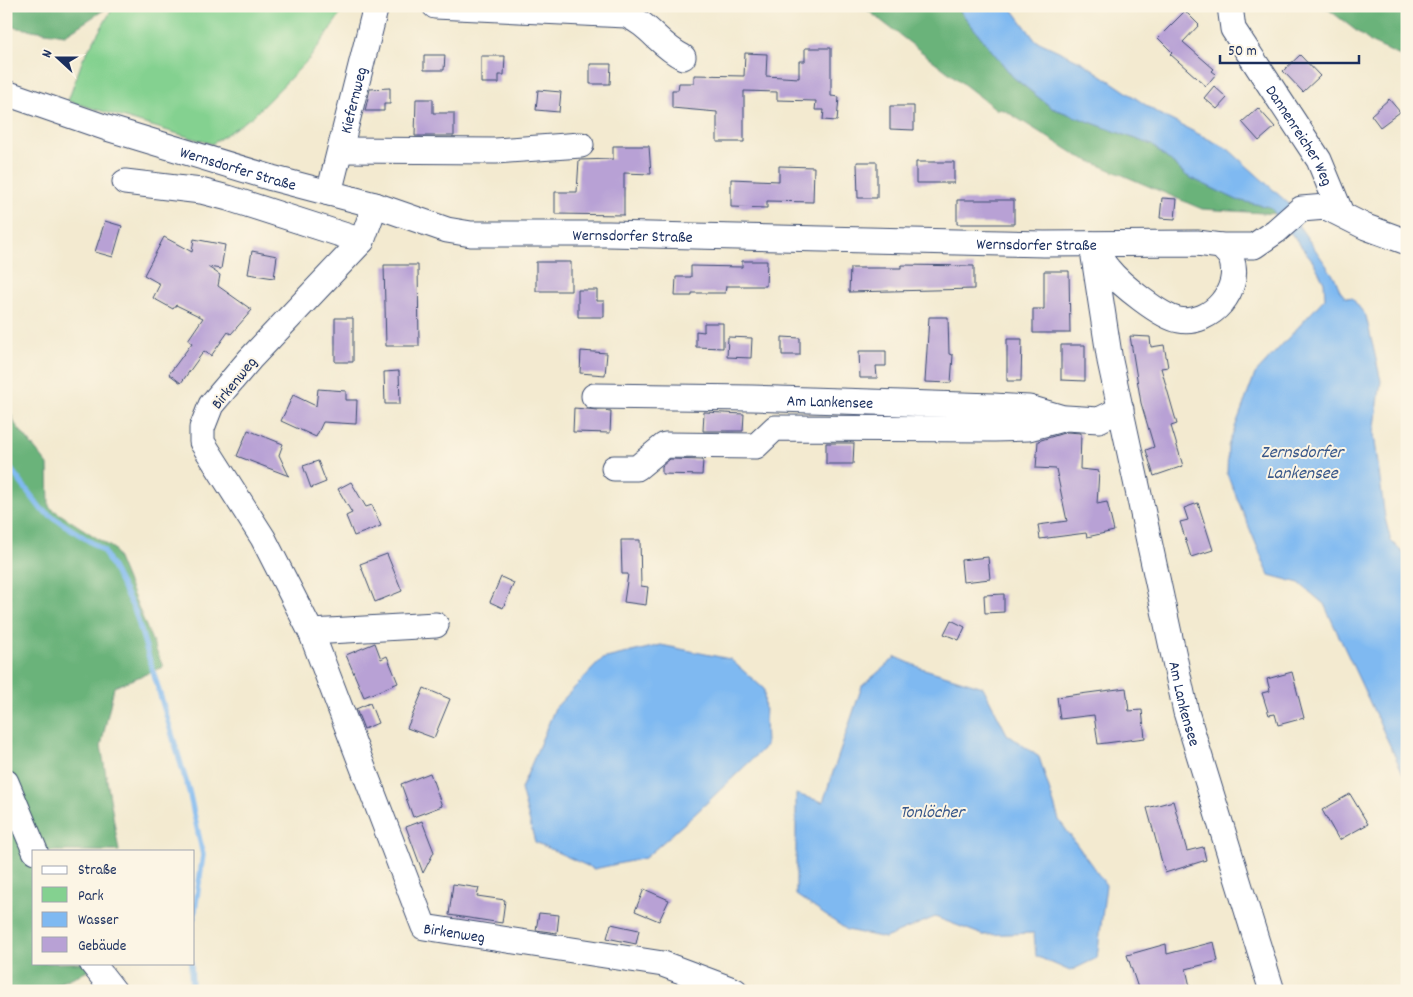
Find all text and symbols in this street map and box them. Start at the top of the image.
north arrow [32,32,82,82]
scale bar [1220,32,1359,64]
text: 50 m [1228,41,1257,63]
text: N [37,47,58,61]
street label: Kiefernweg [335,65,374,136]
street label: Dannenreicher Weg [1259,81,1337,190]
street label: Wernsdorfer Straße [177,142,298,198]
street label: Wernsdorfer Straße [573,225,693,250]
street label: Wernsdorfer Straße [976,233,1097,258]
street label: Birkenweg [207,352,263,415]
street label: Am Lankensee [786,390,874,416]
water label: Zernsdorfer Lankensee [1261,441,1346,487]
street label: Am Lankensee [1161,659,1205,749]
water label: Tonlöcher [900,801,966,826]
legend [32,850,195,964]
text: Straße [78,860,117,882]
text: Park [78,886,104,908]
text: Wasser [78,910,119,932]
street label: Birkenweg [422,918,486,950]
text: Gebäude [78,936,127,958]

